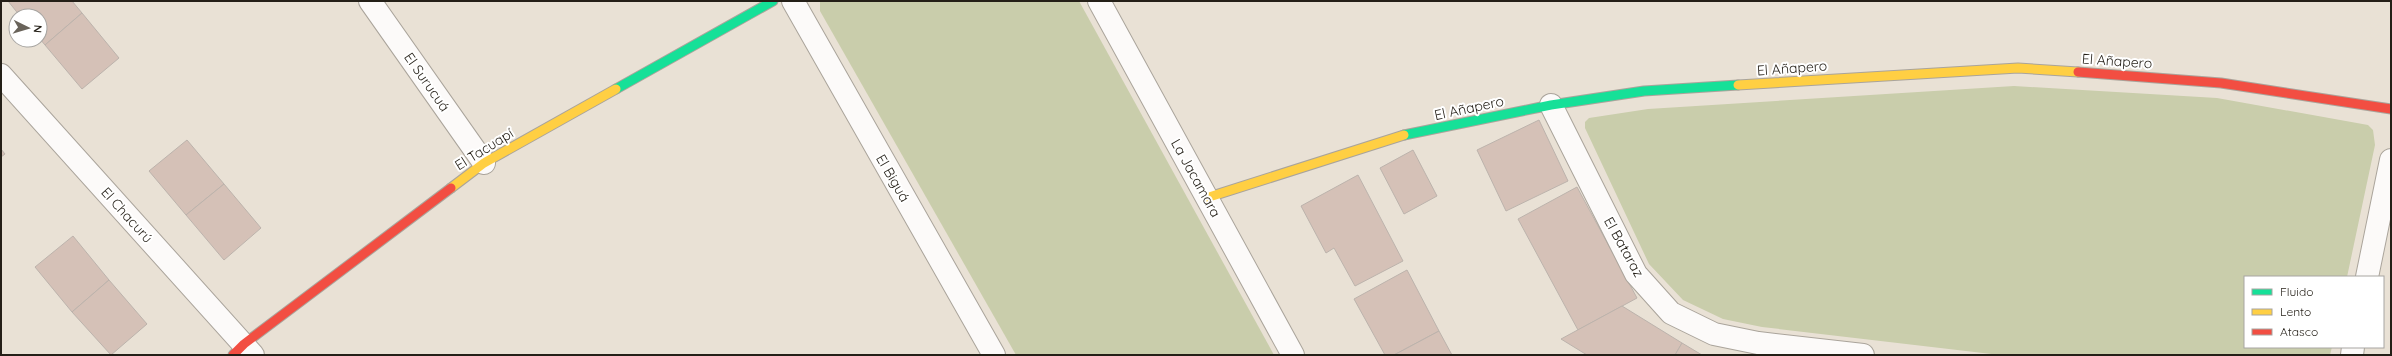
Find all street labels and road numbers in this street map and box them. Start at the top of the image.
street label: El Surucuá [400,49,454,115]
street label: El Añapero [2081,50,2153,72]
street label: El Añapero [1756,57,1828,79]
street label: El Añapero [1433,92,1505,124]
street label: El Tacuapí [451,124,517,174]
street label: La Jacamara [1167,136,1225,220]
street label: El Biguá [872,151,914,205]
street label: El Chacurú [97,183,157,247]
street label: El Bataraz [1600,214,1648,281]

